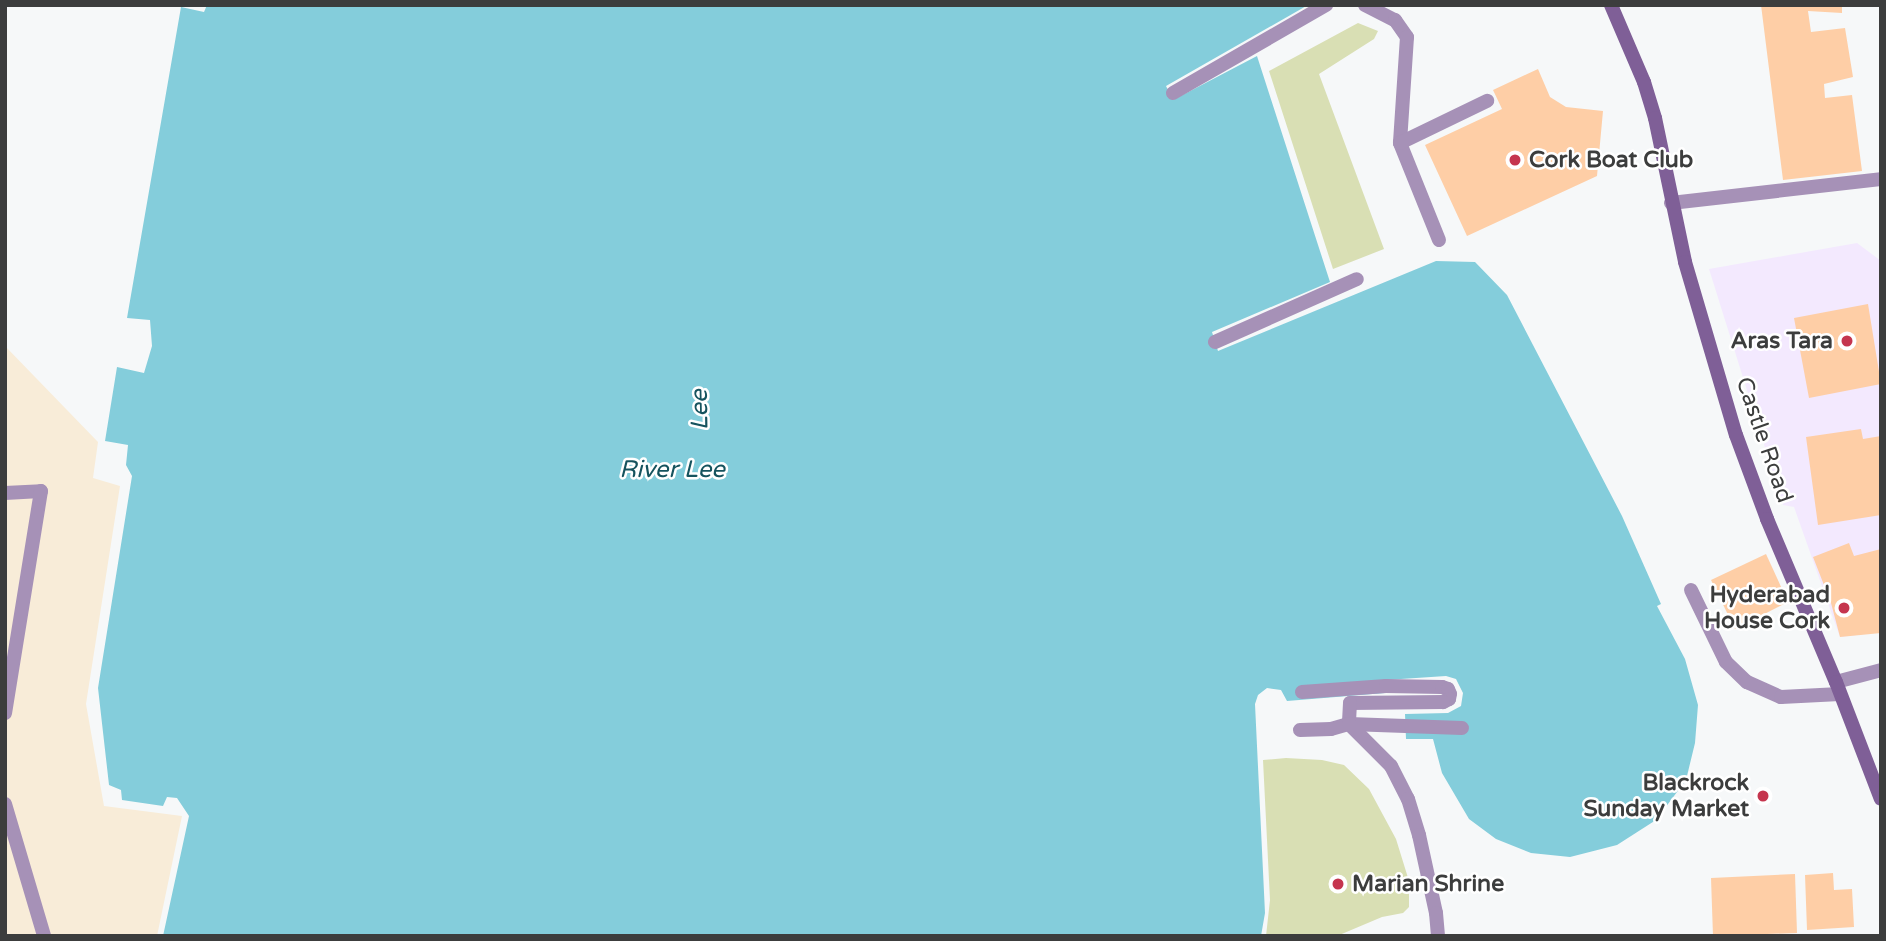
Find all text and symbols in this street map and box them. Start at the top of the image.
place label: Cork Boat Club [1529,146,1693,174]
marker: Cork Boat Club [1507,152,1523,168]
place label: Aras Tara [1730,327,1833,355]
marker: Aras Tara [1839,333,1855,349]
street label: Castle Road [1730,373,1798,507]
water label: Lee [685,389,715,431]
water label: River Lee [619,456,725,484]
place label: Hyderabad House Cork [1704,581,1830,635]
marker: Hyderabad House Cork [1836,600,1852,616]
place label: Blackrock Sunday Market [1583,769,1749,823]
marker: Blackrock Sunday Market [1755,788,1771,804]
place label: Marian Shrine [1352,870,1504,898]
marker: Marian Shrine [1330,876,1346,892]

